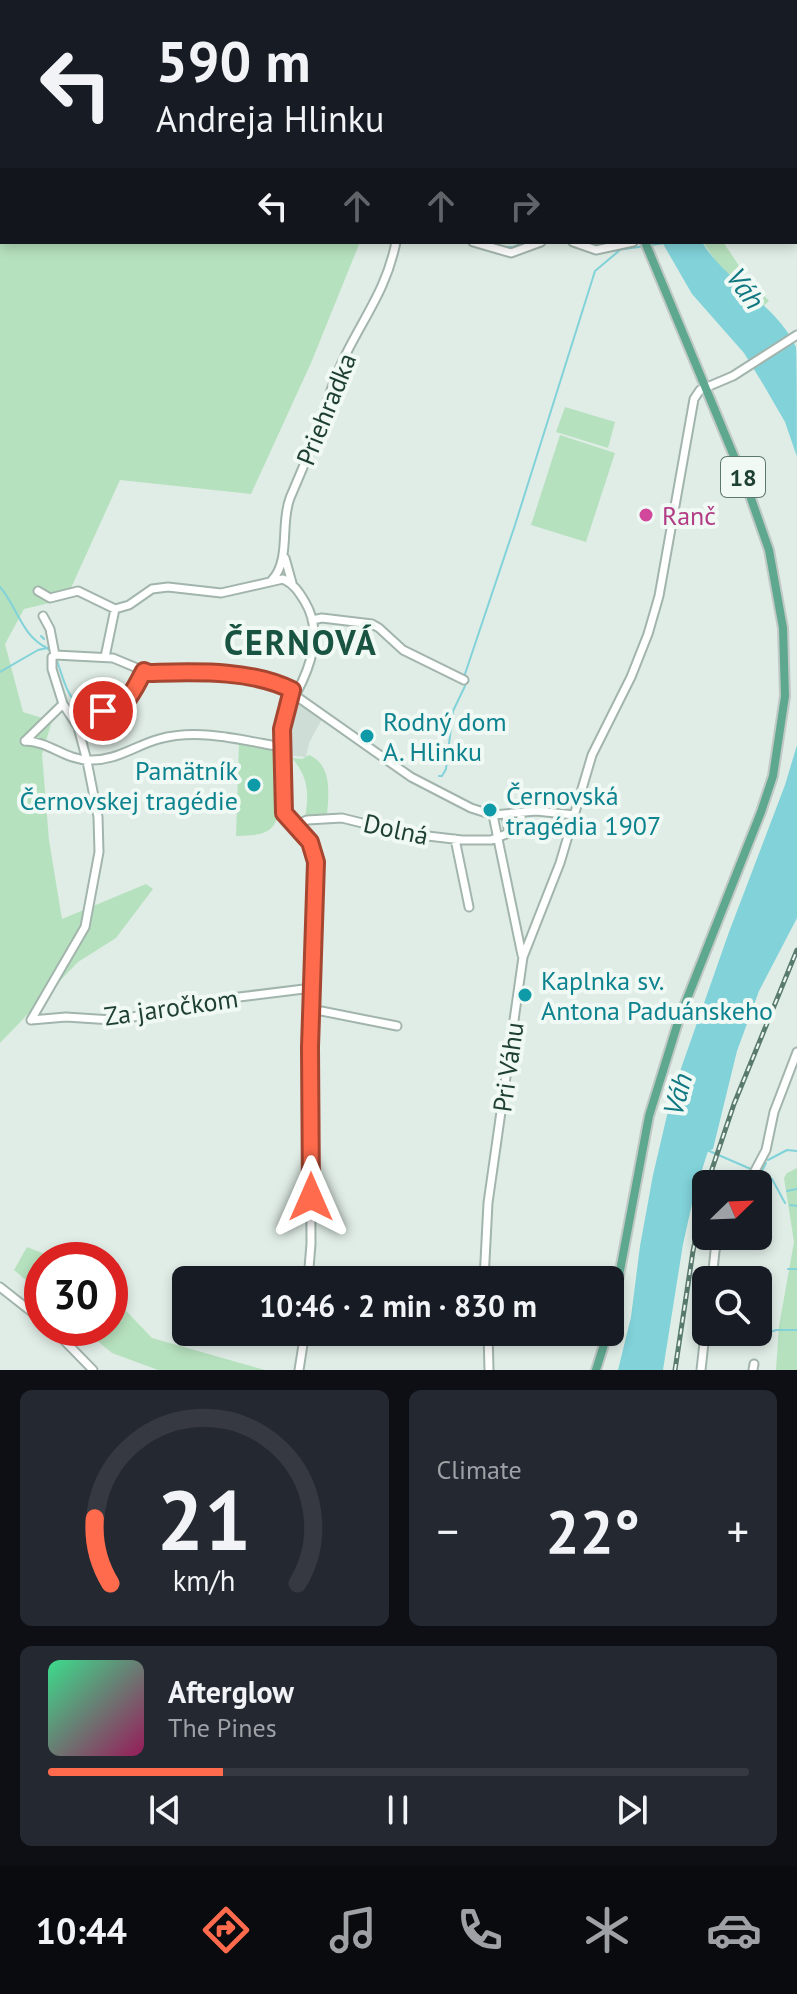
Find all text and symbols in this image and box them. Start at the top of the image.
text: 590 m [156,25,311,97]
icon: left [24,32,128,136]
text: Andreja Hlinku [156,95,384,142]
icon: left [251,184,295,228]
icon: ahead [335,184,379,228]
icon: ahead [419,184,463,228]
icon: right [503,184,547,228]
water label: Váh [719,260,773,316]
street label: Priehradka [289,348,363,470]
road number: 18 [721,457,765,497]
place label: Ranč [662,499,716,532]
marker: Ranč [637,506,655,524]
district label: ČERNOVÁ [224,620,378,664]
pin [69,677,137,745]
icon: arrive [81,689,125,733]
place label: Rodný dom A. Hlinku [383,705,507,768]
marker: Rodný dom A. Hlinku [358,727,376,745]
place label: Pamätník Černovskej tragédie [20,754,239,817]
marker: Pamätník Černovskej tragédie [245,776,263,794]
place label: Černovská tragédia 1907 [506,779,661,842]
marker: Černovská tragédia 1907 [481,801,499,819]
street label: Dolná [360,806,432,852]
place label: Kaplnka sv. Antona Paduánskeho [541,964,773,1027]
street label: Za jaročkom [102,981,240,1033]
marker: Kaplnka sv. Antona Paduánskeho [516,986,534,1004]
street label: Pri Váhu [485,1020,531,1114]
water label: Váh [654,1069,700,1119]
position arrow [269,1155,353,1239]
north arrow [692,1170,772,1250]
map controls [692,1170,772,1346]
speed limit sign: 30 [24,1242,128,1346]
button: search [692,1266,772,1346]
text: 10:46 · 2 min · 830 m [259,1286,537,1325]
text: Climate [437,1453,522,1486]
text: 21 [157,1465,251,1573]
text: 22° [546,1492,640,1570]
text: − [437,1502,459,1559]
text: + [727,1502,749,1559]
text: km/h [173,1562,236,1599]
text: Afterglow [168,1672,294,1711]
text: The Pines [168,1711,277,1744]
icon: previous [143,1788,187,1832]
icon: pause [376,1788,420,1832]
icon: next [610,1788,654,1832]
icon: directions [198,1902,254,1958]
icon: music [325,1902,381,1958]
icon: phone [452,1902,508,1958]
icon: climate [579,1902,635,1958]
icon: car [706,1902,762,1958]
text: 10:44 [35,1907,127,1954]

